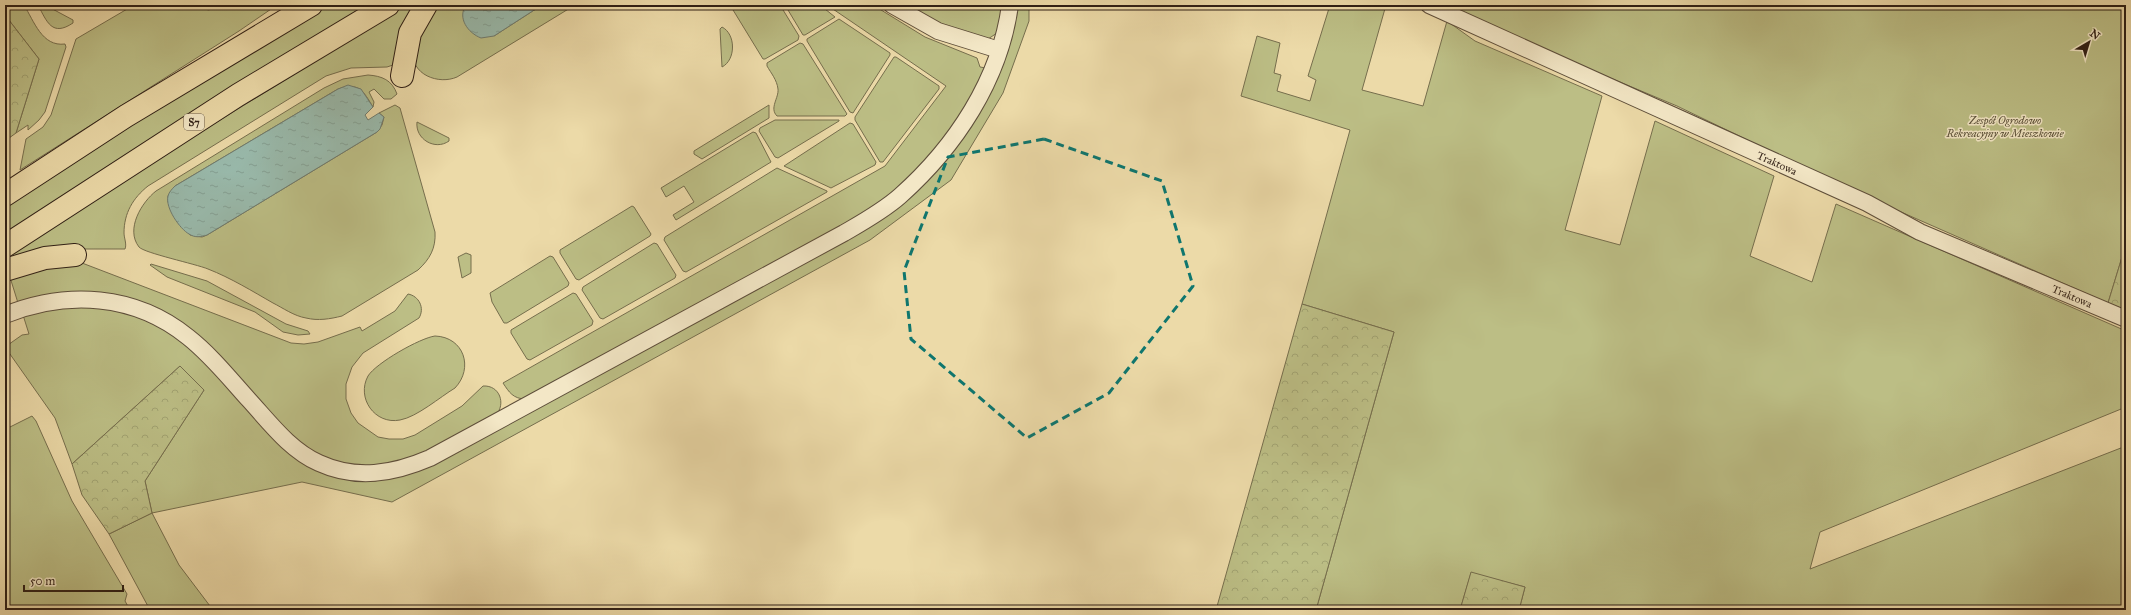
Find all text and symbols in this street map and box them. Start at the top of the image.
north arrow [2069,22,2109,62]
text: N [2087,27,2103,43]
road number: S7 [184,114,204,130]
park label: Zespół Ogrodowo Rekreacyjny w Mieszkowie [1945,114,2064,140]
street label: Traktowa [1755,149,1799,178]
street label: Traktowa [2050,282,2094,311]
scale bar [24,567,123,593]
text: 50 m [30,574,55,588]

